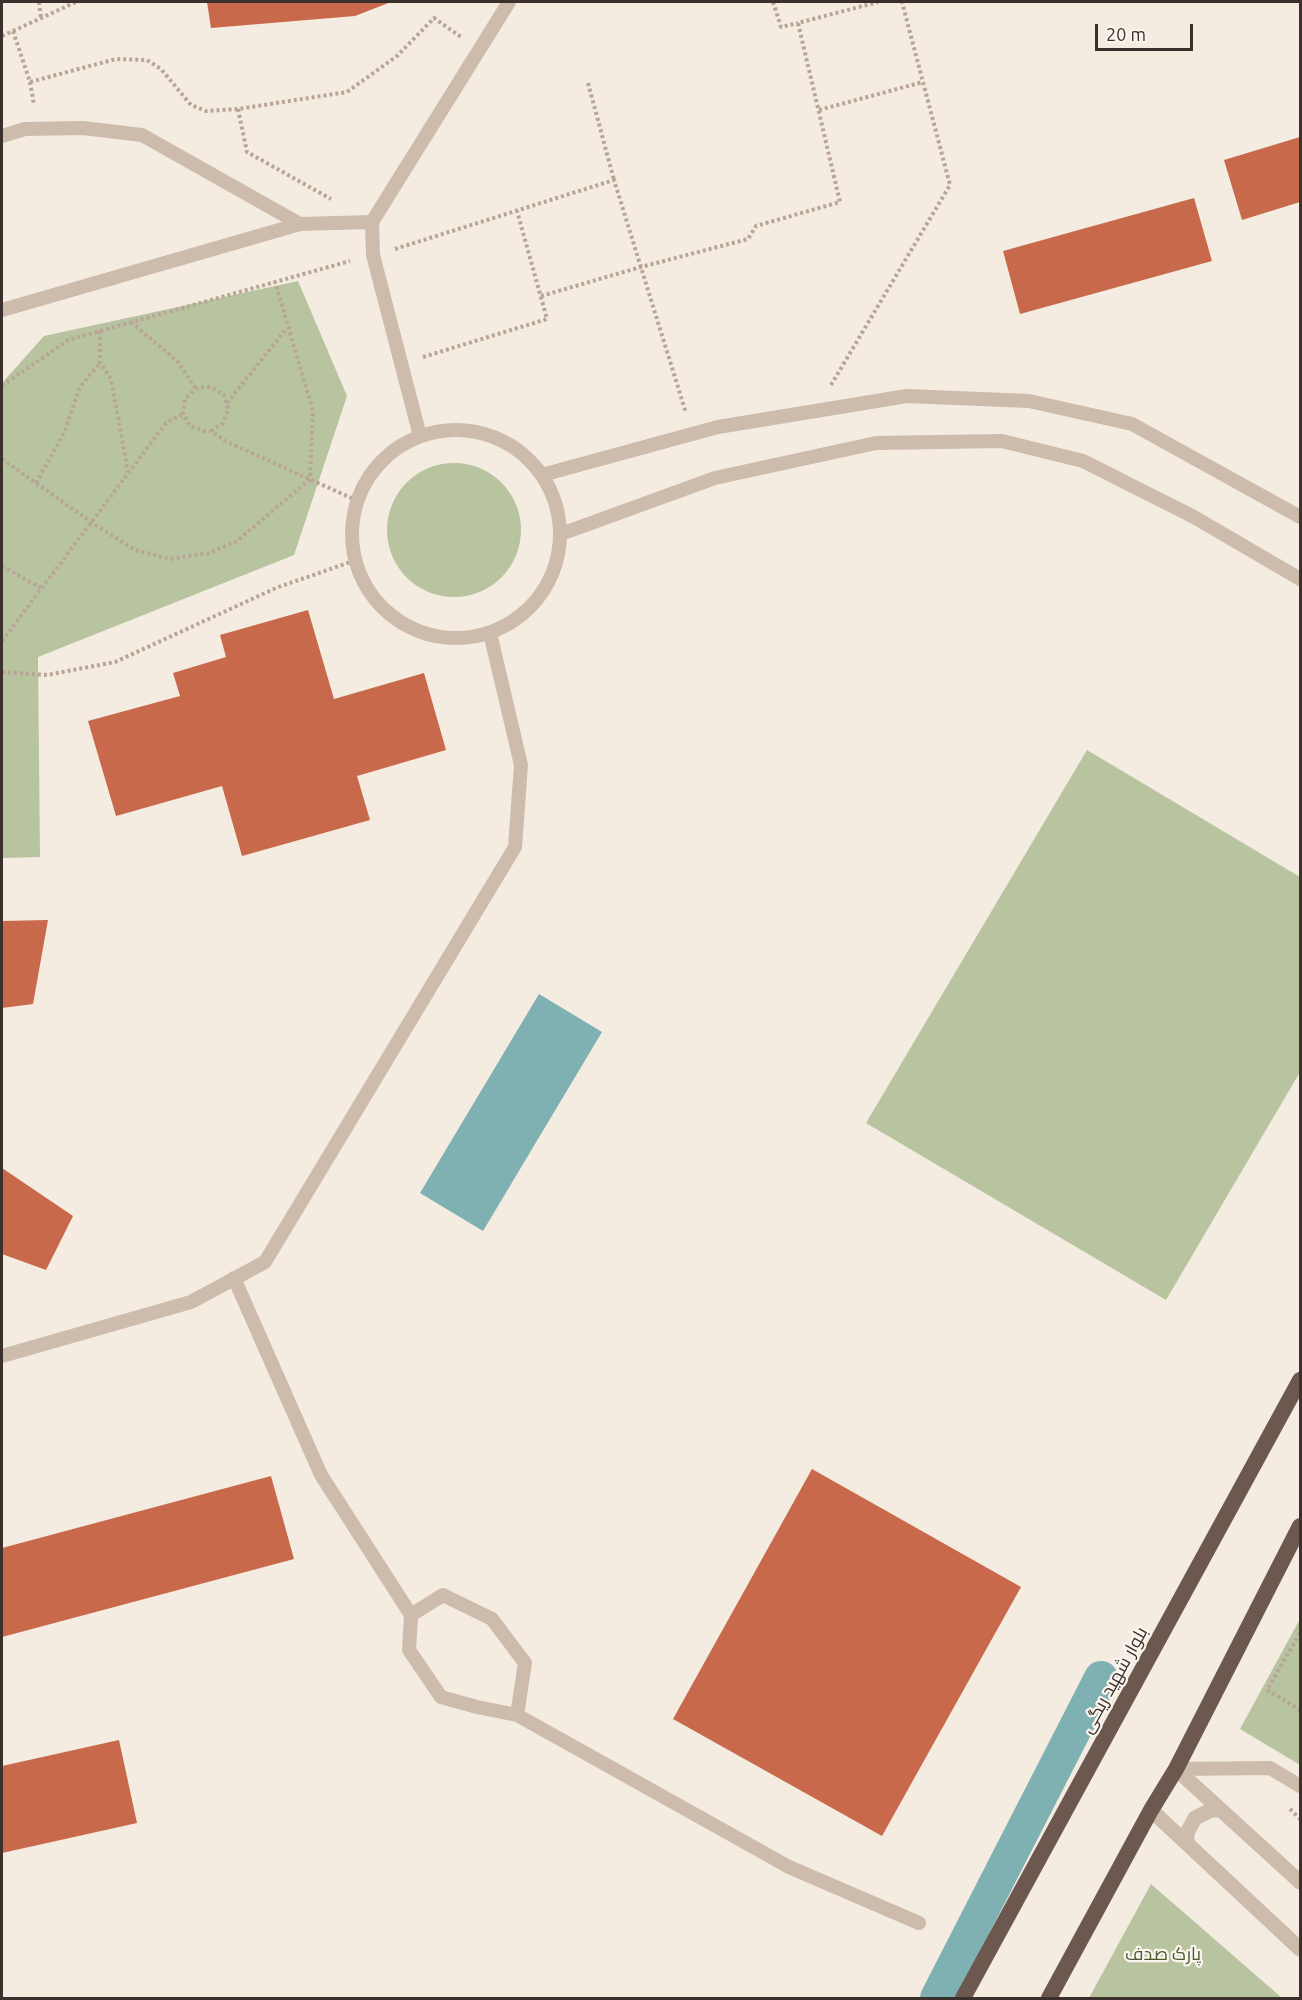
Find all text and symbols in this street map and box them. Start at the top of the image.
scale bar [1098,12,1196,50]
text: 20 m [1106,24,1146,44]
street label: بلوار شهید ریگی [1076,1623,1152,1737]
park label: پارک صدف [1125,1943,1201,1965]

